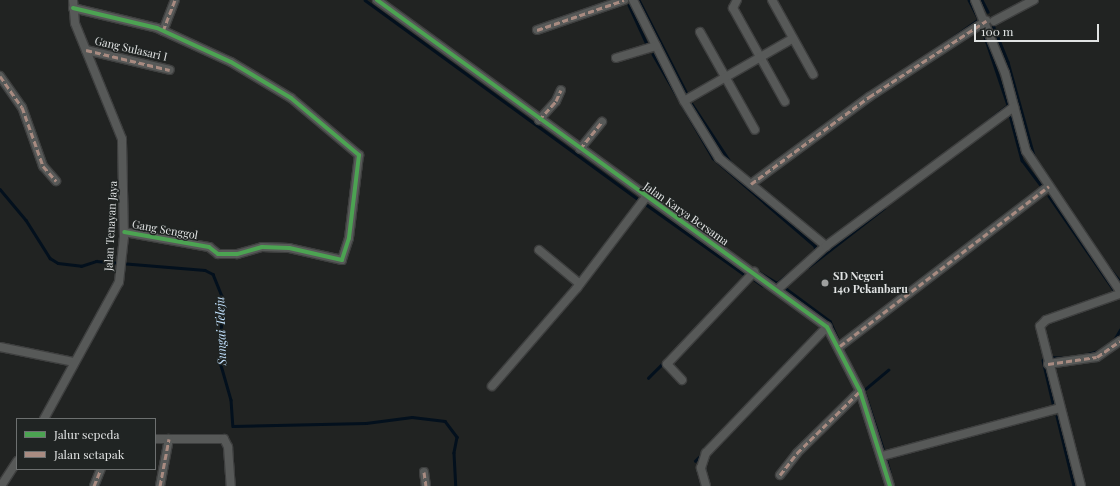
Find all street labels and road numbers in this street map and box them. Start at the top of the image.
street label: Gang Sulasari I [93,34,169,64]
street label: Jalan Tenayan Jaya [102,180,120,272]
street label: Jalan Karya Bersama [641,180,731,248]
street label: Gang Senggol [131,218,199,242]

